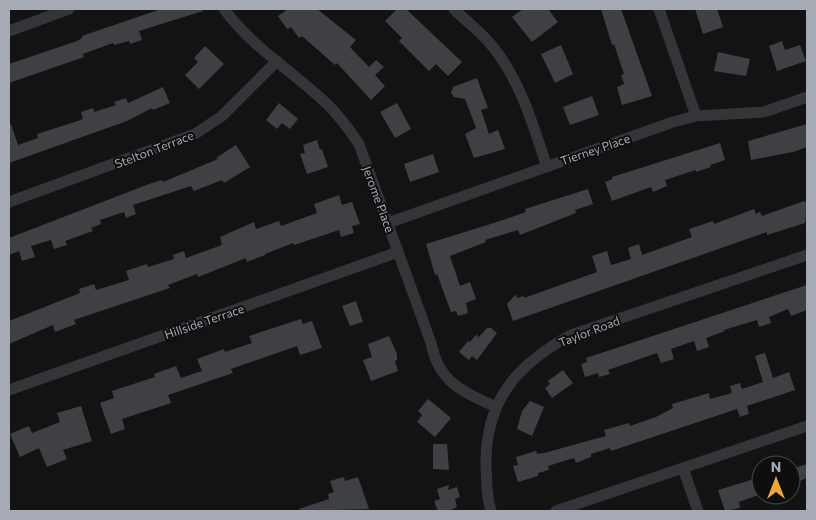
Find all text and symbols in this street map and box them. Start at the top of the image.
street label: Stelton Terrace [113,128,195,170]
street label: Tierney Place [558,131,632,167]
street label: Jerome Place [360,164,398,235]
street label: Hillside Terrace [162,301,246,341]
street label: Taylor Road [556,313,622,349]
north arrow [751,455,801,505]
text: N [771,458,781,475]

